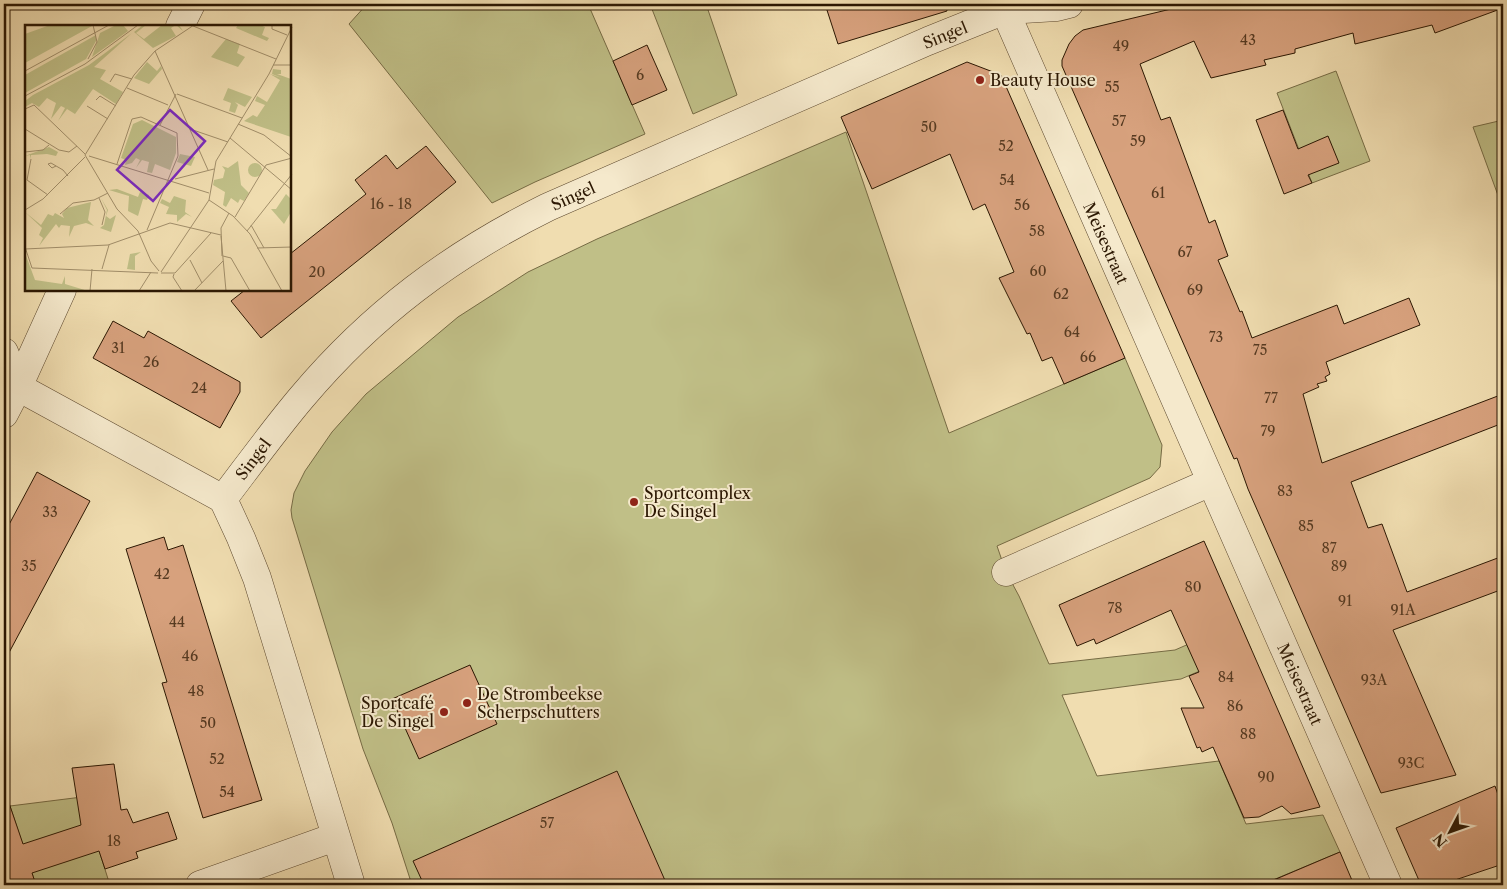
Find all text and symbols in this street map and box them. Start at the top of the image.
street label: Singel [920,17,971,53]
inset map [25,25,291,291]
house number: 43 [1240,31,1256,49]
house number: 49 [1113,37,1129,55]
house number: 6 [636,66,644,84]
place label: Beauty House [990,70,1096,90]
marker: Beauty House [974,74,986,86]
house number: 55 [1104,78,1120,96]
house number: 57 [1112,112,1126,130]
house number: 50 [921,118,937,136]
house number: 59 [1130,132,1146,150]
house number: 52 [998,137,1014,155]
house number: 54 [999,171,1015,189]
street label: Singel [548,177,599,215]
house number: 61 [1151,184,1165,202]
house number: 16 - 18 [370,195,412,213]
house number: 56 [1014,196,1030,214]
street label: Meisestraat [1079,199,1133,287]
house number: 58 [1029,222,1045,240]
house number: 67 [1178,243,1193,261]
house number: 60 [1029,262,1047,280]
house number: 20 [309,263,326,281]
house number: 69 [1187,281,1203,299]
house number: 62 [1053,285,1069,303]
house number: 64 [1064,323,1080,341]
house number: 73 [1209,328,1223,346]
house number: 31 [111,339,125,357]
house number: 75 [1253,341,1267,359]
house number: 66 [1080,348,1096,366]
house number: 26 [143,353,159,371]
house number: 24 [191,379,207,397]
house number: 77 [1264,389,1278,407]
house number: 79 [1260,422,1276,440]
street label: Singel [231,434,275,484]
house number: 83 [1277,482,1293,500]
place label: Sportcomplex De Singel [644,483,752,521]
marker: Sportcomplex De Singel [628,496,640,508]
house number: 33 [42,503,58,521]
house number: 85 [1298,517,1314,535]
house number: 87 [1321,539,1337,557]
house number: 35 [21,557,37,575]
house number: 89 [1331,557,1347,575]
house number: 42 [154,565,170,583]
house number: 80 [1184,578,1202,596]
house number: 91 [1338,592,1352,610]
house number: 78 [1107,599,1123,617]
house number: 91A [1390,601,1416,619]
house number: 44 [169,613,185,631]
street label: Meisestraat [1273,640,1327,728]
house number: 46 [182,647,198,665]
house number: 84 [1218,668,1234,686]
house number: 93A [1361,671,1388,689]
house number: 48 [188,682,204,700]
place label: De Strombeekse Scherpschutters [477,684,602,722]
place label: Sportcafé De Singel [361,693,434,731]
marker: De Strombeekse Scherpschutters [461,697,473,709]
house number: 86 [1227,697,1243,715]
marker: Sportcafé De Singel [438,706,450,718]
house number: 50 [200,714,216,732]
house number: 88 [1240,725,1256,743]
house number: 52 [209,750,225,768]
house number: 93C [1398,754,1424,772]
house number: 90 [1257,768,1275,786]
house number: 54 [219,783,235,801]
north arrow [1424,806,1474,856]
house number: 57 [540,814,554,832]
text: N [1429,830,1451,851]
house number: 18 [107,832,121,850]

